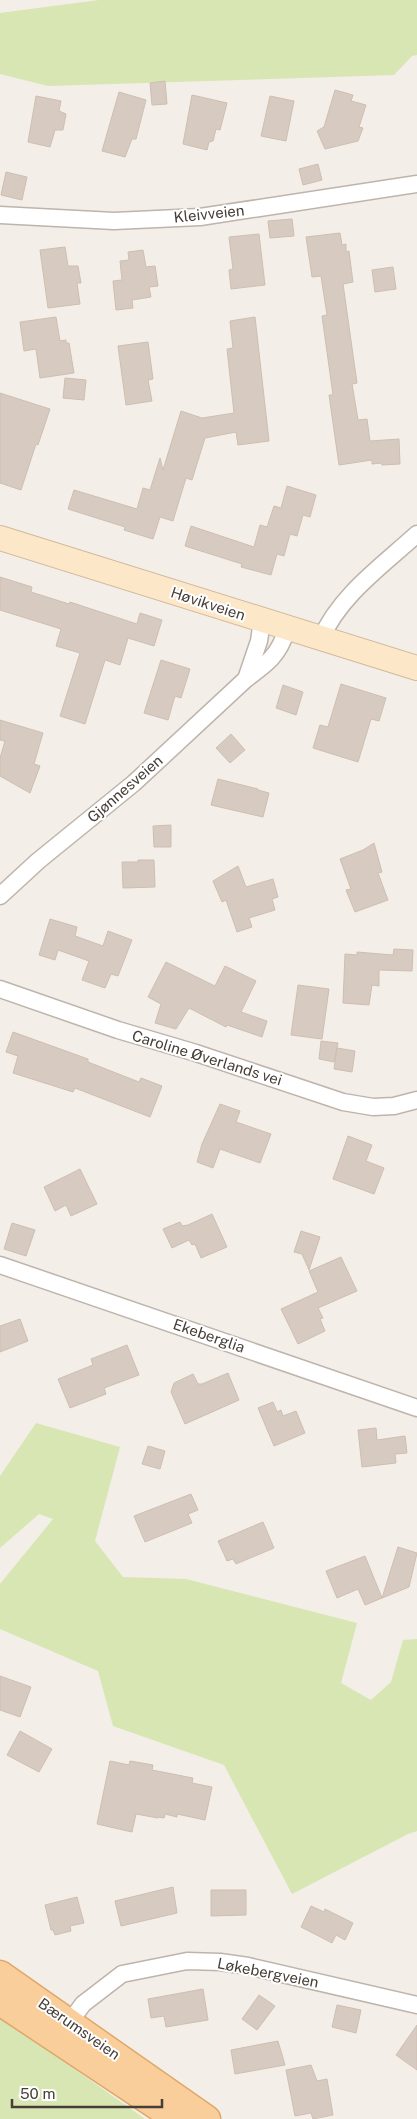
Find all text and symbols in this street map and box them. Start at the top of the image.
street label: Kleivveien [173,201,245,226]
street label: Høvikveien [169,584,248,624]
street label: Gjønnesveien [84,751,166,826]
street label: Caroline Øverlands vei [130,1027,284,1088]
street label: Ekeberglia [171,1315,247,1356]
street label: Løkebergveien [216,1954,320,1991]
street label: Bærumsveien [35,1994,123,2063]
scale bar [12,2076,162,2108]
text: 50 m [20,2085,55,2102]

